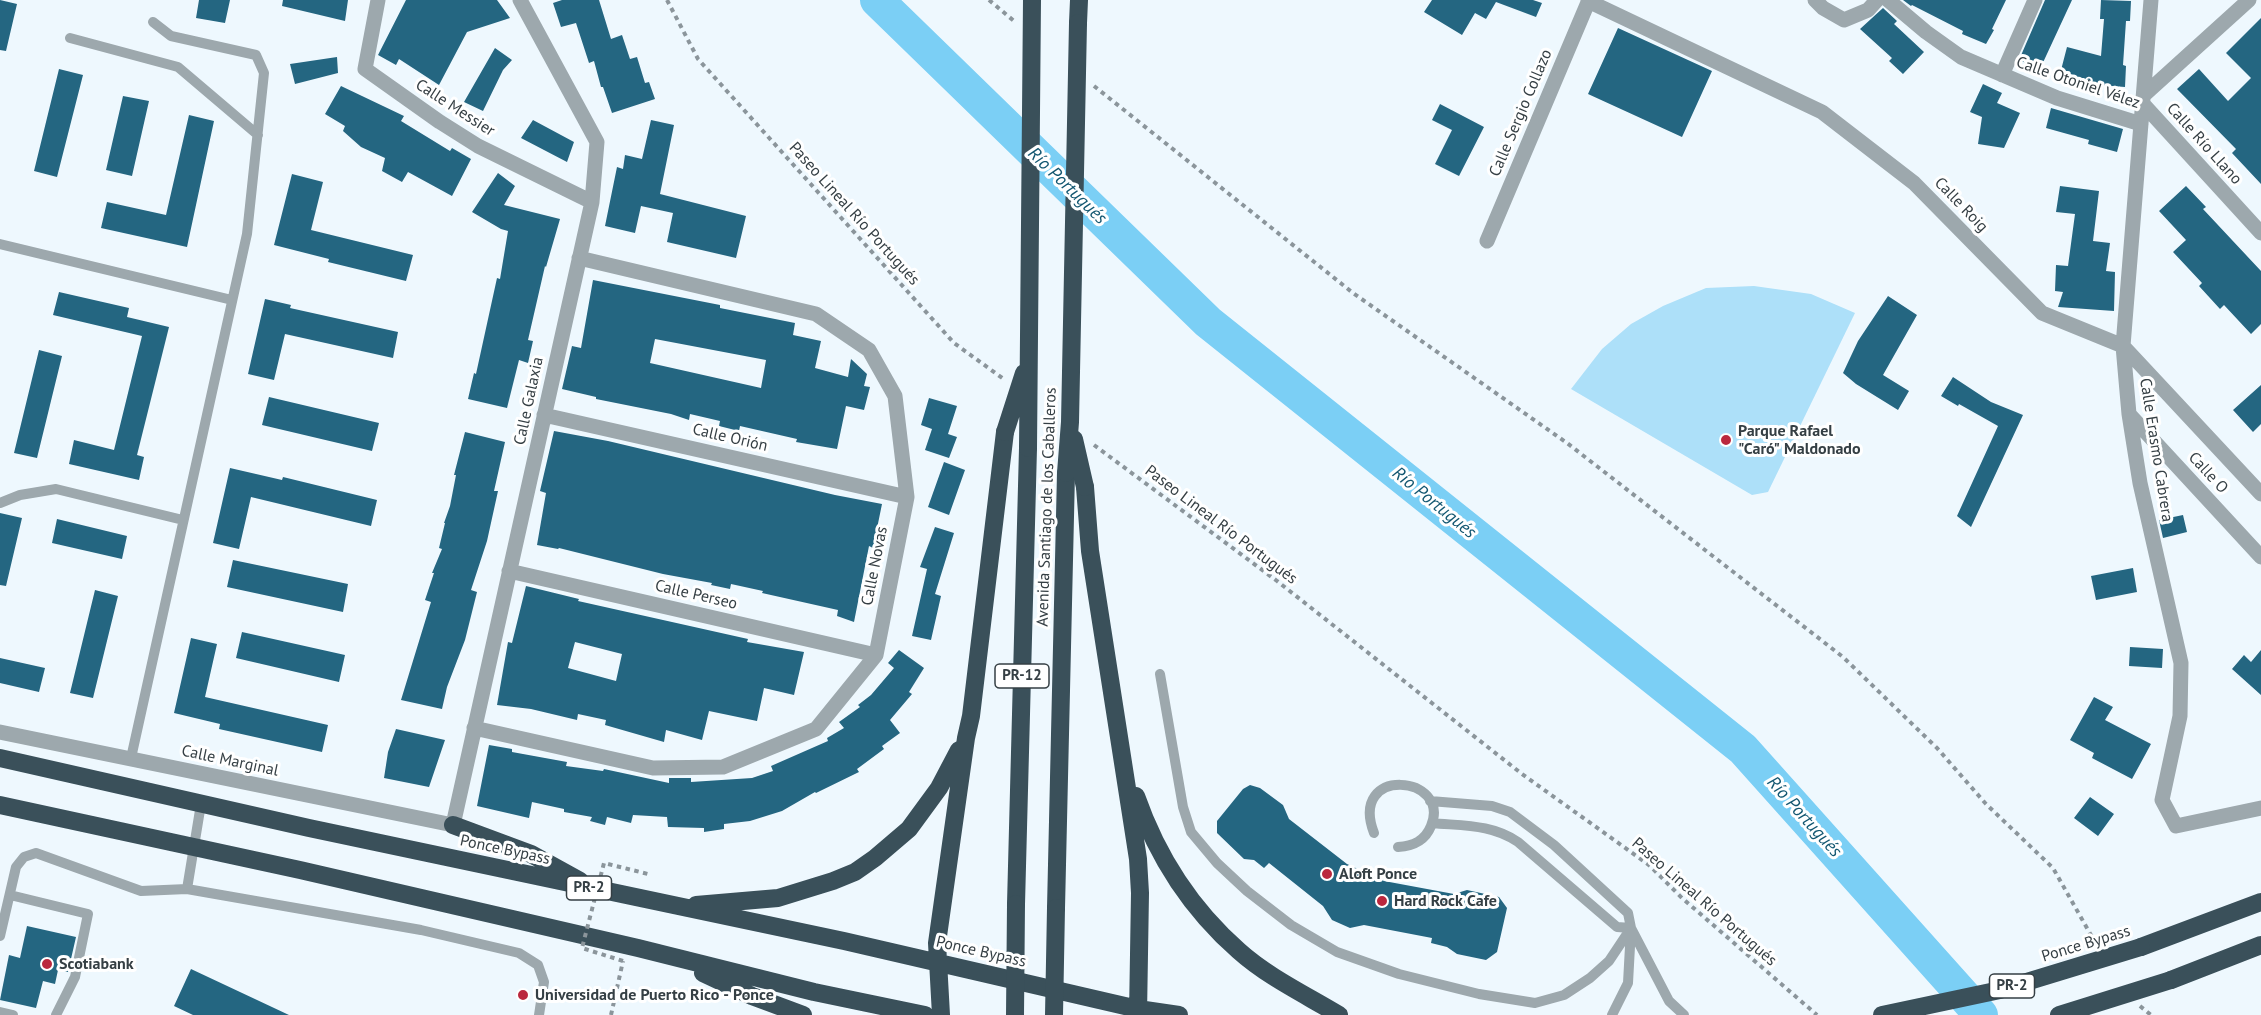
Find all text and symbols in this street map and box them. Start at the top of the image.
street label: Calle Sergio Collazo [1486,47,1556,179]
street label: Calle Otoniel Vélez [2014,53,2142,113]
street label: Calle Messier [412,75,498,141]
street label: Calle Río Llano [2162,99,2246,189]
street label: Paseo Lineal Río Portugués [785,139,923,289]
water label: Río Portugués [1023,143,1111,229]
street label: Calle Roig [1930,174,1992,236]
street label: Calle Galaxia [510,355,548,447]
street label: Calle Erasmo Cabrera [2135,377,2177,523]
street label: Avenida Santiago de los Caballeros [1033,387,1061,627]
street label: Calle Orión [691,420,769,456]
place label: Parque Rafael "Caró" Maldonado [1738,421,1861,459]
marker: Parque Rafael "Caró" Maldonado [1719,433,1733,447]
street label: Calle O [2184,448,2232,498]
street label: Paseo Lineal Río Portugués [1141,461,1301,589]
water label: Río Portugués [1388,463,1480,543]
street label: Calle Novas [858,525,892,607]
street label: Calle Perseo [653,576,739,614]
road number: PR-12 [995,664,1049,688]
street label: Calle Marginal [180,741,280,781]
water label: Río Portugués [1762,772,1846,862]
street label: Ponce Bypass [458,831,552,869]
street label: Paseo Lineal Río Portugués [1628,834,1780,970]
place label: Aloft Ponce [1339,864,1417,884]
marker: Aloft Ponce [1320,867,1334,881]
road number: PR-2 [566,876,612,900]
place label: Hard Rock Cafe [1394,891,1497,911]
marker: Hard Rock Cafe [1375,894,1389,908]
street label: Ponce Bypass [2039,921,2133,967]
street label: Ponce Bypass [934,932,1028,972]
place label: Scotiabank [59,954,134,974]
marker: Scotiabank [40,957,54,971]
road number: PR-2 [1990,974,2034,998]
place label: Universidad de Puerto Rico - Ponce [535,985,774,1005]
marker: Universidad de Puerto Rico - Ponce [516,988,530,1002]

